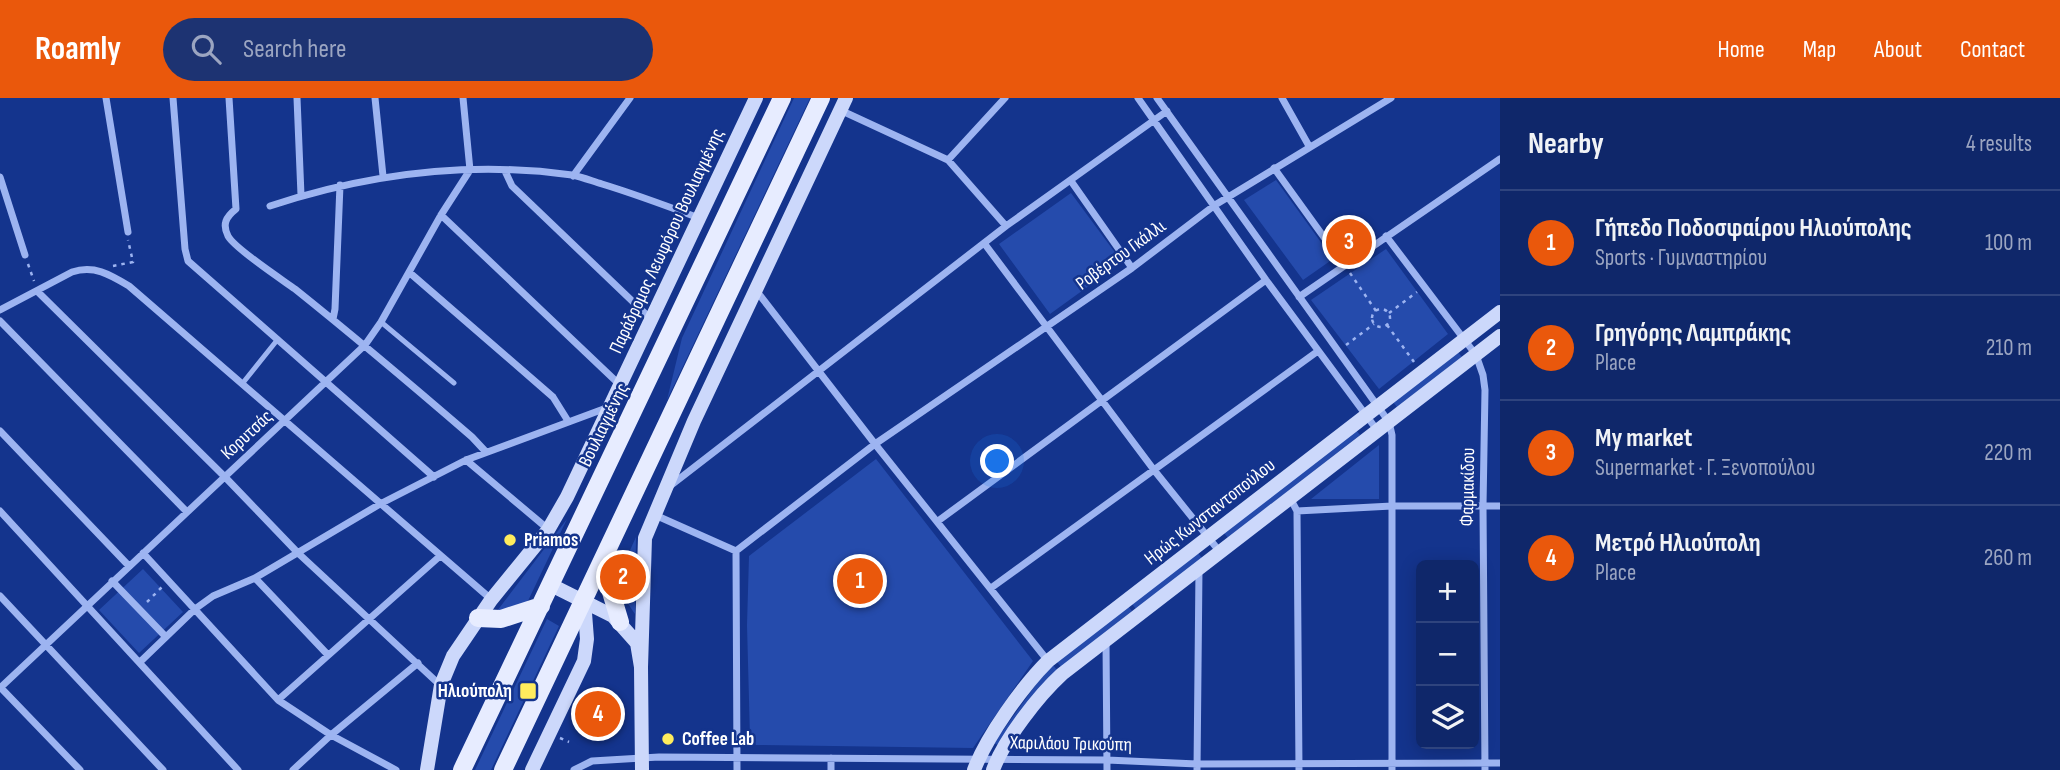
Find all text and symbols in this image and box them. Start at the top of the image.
search box [163,18,653,81]
text: Roamly [35,29,121,69]
icon: search [187,30,225,68]
text: Search here [243,34,346,65]
text: Home [1717,35,1765,64]
text: Map [1803,35,1836,64]
text: About [1874,35,1922,64]
text: Contact [1960,35,2025,64]
street label: Παράδρομος Λεωφόρου Βουλιαγμένης [605,125,729,357]
text: Nearby [1528,126,1604,162]
text: 4 results [1966,130,2032,158]
text: Γήπεδο Ποδοσφαίρου Ηλιούπολης [1595,213,1912,244]
street label: Ροβέρτου Γκάλλι [1071,214,1171,295]
pin: 3 [1326,216,1372,268]
text: 1 [1546,229,1556,257]
text: 100 m [1985,229,2032,257]
text: Sports · Γυμναστηρίου [1595,244,1767,272]
text: Γρηγόρης Λαμπράκης [1595,318,1791,349]
text: 2 [1546,334,1556,362]
text: 210 m [1986,334,2032,362]
text: Place [1595,349,1636,377]
street label: Βουλιαγμένης [574,379,634,471]
street label: Κορυτσάς [216,405,278,465]
text: My market [1595,423,1692,454]
text: 3 [1546,439,1556,467]
text: 220 m [1984,439,2032,467]
your location [980,444,1014,478]
street label: Φαρμακίδου [1456,447,1480,527]
street label: Ηρώς Κωνσταντοπούλου [1140,454,1280,570]
text: Supermarket · Γ. Ξενοπούλου [1595,454,1815,482]
text: Μετρό Ηλιούπολη [1595,528,1761,559]
place label: Priamos [524,529,578,552]
marker: Priamos [502,532,518,548]
text: 4 [1546,544,1556,572]
text: 260 m [1984,544,2032,572]
pin: 2 [600,551,646,603]
pin: 1 [837,555,883,607]
text: Place [1595,559,1636,587]
map controls [1416,560,1479,749]
button: + [1416,560,1479,623]
button: − [1416,623,1479,686]
place label: Ηλιούπολη [438,680,512,703]
marker: Ηλιούπολη [518,681,538,701]
button: layers [1416,686,1479,749]
pin: 4 [575,688,621,740]
place label: Coffee Lab [682,728,754,751]
marker: Coffee Lab [660,731,676,747]
street label: Χαριλάου Τρικούπη [1009,731,1132,757]

